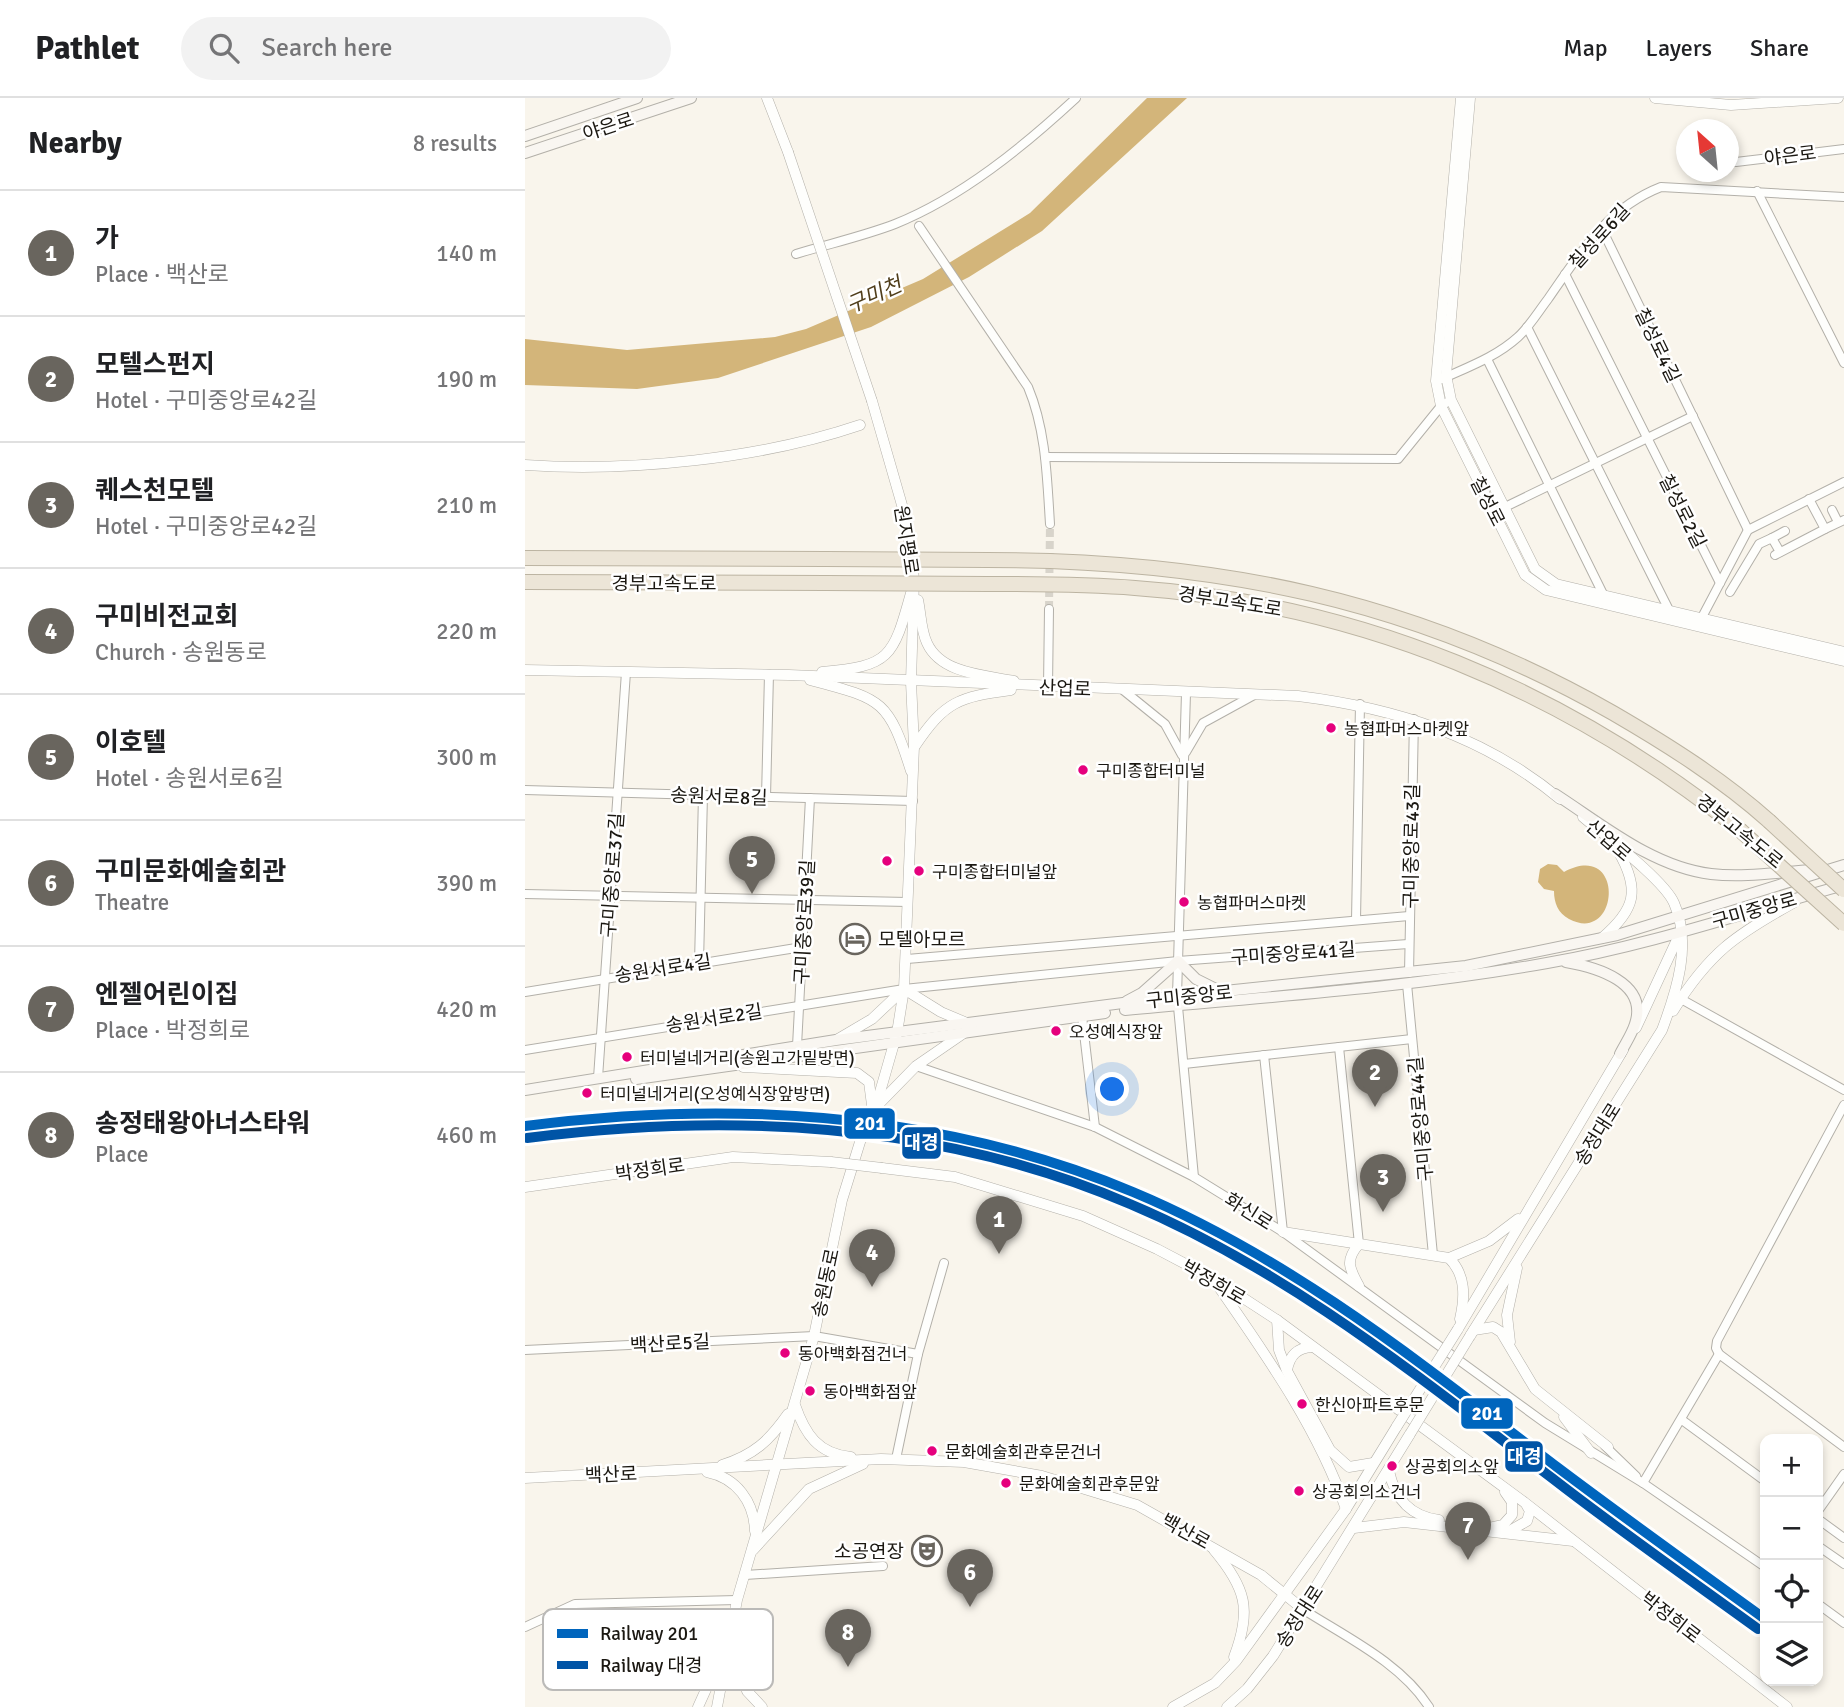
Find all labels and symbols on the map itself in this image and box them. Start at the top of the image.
street label: 야은로 [580,107,637,146]
north arrow [1676,119,1739,182]
street label: 야은로 [1763,141,1818,171]
street label: 칠성로6길 [1564,199,1635,274]
water label: 구미천 [842,270,908,319]
street label: 칠성로4길 [1629,304,1685,387]
street label: 칠성로2길 [1653,470,1711,553]
street label: 칠성로 [1465,473,1510,530]
street label: 원지평로 [889,504,923,577]
street label: 경부고속도로 [612,572,716,596]
street label: 경부고속도로 [1176,582,1284,622]
street label: 산업로 [1038,676,1092,702]
place label: 농협파머스마켓앞 [1344,719,1469,740]
marker: 농협파머스마켓앞 [1324,721,1338,735]
place label: 구미종합터미널 [1096,761,1205,782]
marker: 구미종합터미널 [1076,763,1090,777]
street label: 송원서로8길 [670,783,768,811]
street label: 구미중앙로43길 [1399,783,1425,909]
street label: 경부고속도로 [1691,789,1788,874]
street label: 구미중앙로37길 [597,812,629,938]
street label: 산업로 [1581,814,1636,867]
pin: 5 [729,836,775,894]
unlabelled marker [880,854,894,868]
street label: 구미중앙로39길 [790,859,820,985]
place label: 구미종합터미널앞 [932,862,1057,883]
marker: 구미종합터미널앞 [912,864,926,878]
street label: 구미중앙로 [1709,887,1800,935]
place label: 농협파머스마켓 [1197,893,1306,914]
marker: 농협파머스마켓 [1177,895,1191,909]
hotel icon: 모텔아모르 [838,922,872,956]
place label: 모텔아모르 [878,928,965,952]
street label: 구미중앙로41길 [1230,938,1356,970]
street label: 송원서로4길 [613,949,713,988]
street label: 구미중앙로 [1144,980,1234,1013]
street label: 송원서로2길 [664,999,764,1038]
place label: 오성예식장앞 [1069,1022,1163,1043]
marker: 오성예식장앞 [1049,1024,1063,1038]
place label: 터미널네거리(송원고가밑방면) [640,1048,855,1069]
pin: 2 [1352,1049,1398,1107]
marker: 터미널네거리(송원고가밑방면) [620,1050,634,1064]
street label: 구미중앙로44길 [1404,1055,1438,1182]
your location [1095,1072,1129,1106]
place label: 터미널네거리(오성예식장앞방면) [600,1084,830,1105]
marker: 터미널네거리(오성예식장앞방면) [580,1086,594,1100]
street label: 송정대로 [1569,1099,1627,1171]
line badge: 201 [843,1107,896,1140]
text: 201 [855,1112,885,1136]
line badge: 대경 [901,1126,942,1160]
text: 대경 [904,1131,938,1155]
street label: 박정희로 [614,1153,686,1187]
pin: 3 [1360,1154,1406,1212]
street label: 화신로 [1220,1188,1277,1236]
pin: 1 [976,1196,1022,1254]
pin: 4 [849,1229,895,1287]
street label: 송원동로 [807,1247,845,1320]
street label: 박정희로 [1177,1255,1250,1311]
street label: 백산로5길 [629,1330,711,1358]
place label: 동아백화점건너 [798,1344,907,1365]
marker: 동아백화점건너 [778,1346,792,1360]
place label: 동아백화점앞 [823,1382,917,1403]
marker: 동아백화점앞 [803,1384,817,1398]
place label: 한신아파트후문 [1315,1395,1424,1416]
marker: 한신아파트후문 [1295,1397,1309,1411]
line badge: 201 [1460,1397,1514,1430]
text: 201 [1472,1402,1502,1426]
line badge: 대경 [1504,1440,1544,1473]
place label: 문화예술회관후문건너 [945,1442,1101,1463]
marker: 문화예술회관후문건너 [925,1444,939,1458]
text: 대경 [1507,1445,1541,1469]
place label: 상공회의소앞 [1405,1457,1499,1478]
marker: 상공회의소앞 [1385,1459,1399,1473]
street label: 백산로 [584,1462,638,1488]
place label: 문화예술회관후문앞 [1019,1474,1160,1495]
marker: 문화예술회관후문앞 [999,1476,1013,1490]
place label: 상공회의소건너 [1312,1482,1421,1503]
marker: 상공회의소건너 [1292,1484,1306,1498]
pin: 7 [1445,1502,1491,1560]
street label: 백산로 [1157,1509,1214,1555]
theatre icon: 소공연장 [910,1534,944,1568]
place label: 소공연장 [834,1540,904,1564]
pin: 6 [947,1549,993,1607]
street label: 송정대로 [1271,1581,1329,1652]
street label: 박정희로 [1635,1587,1705,1649]
legend [543,1609,773,1690]
pin: 8 [825,1609,871,1667]
text: Railway 201 [600,1622,698,1646]
text: Railway 대경 [600,1654,702,1678]

